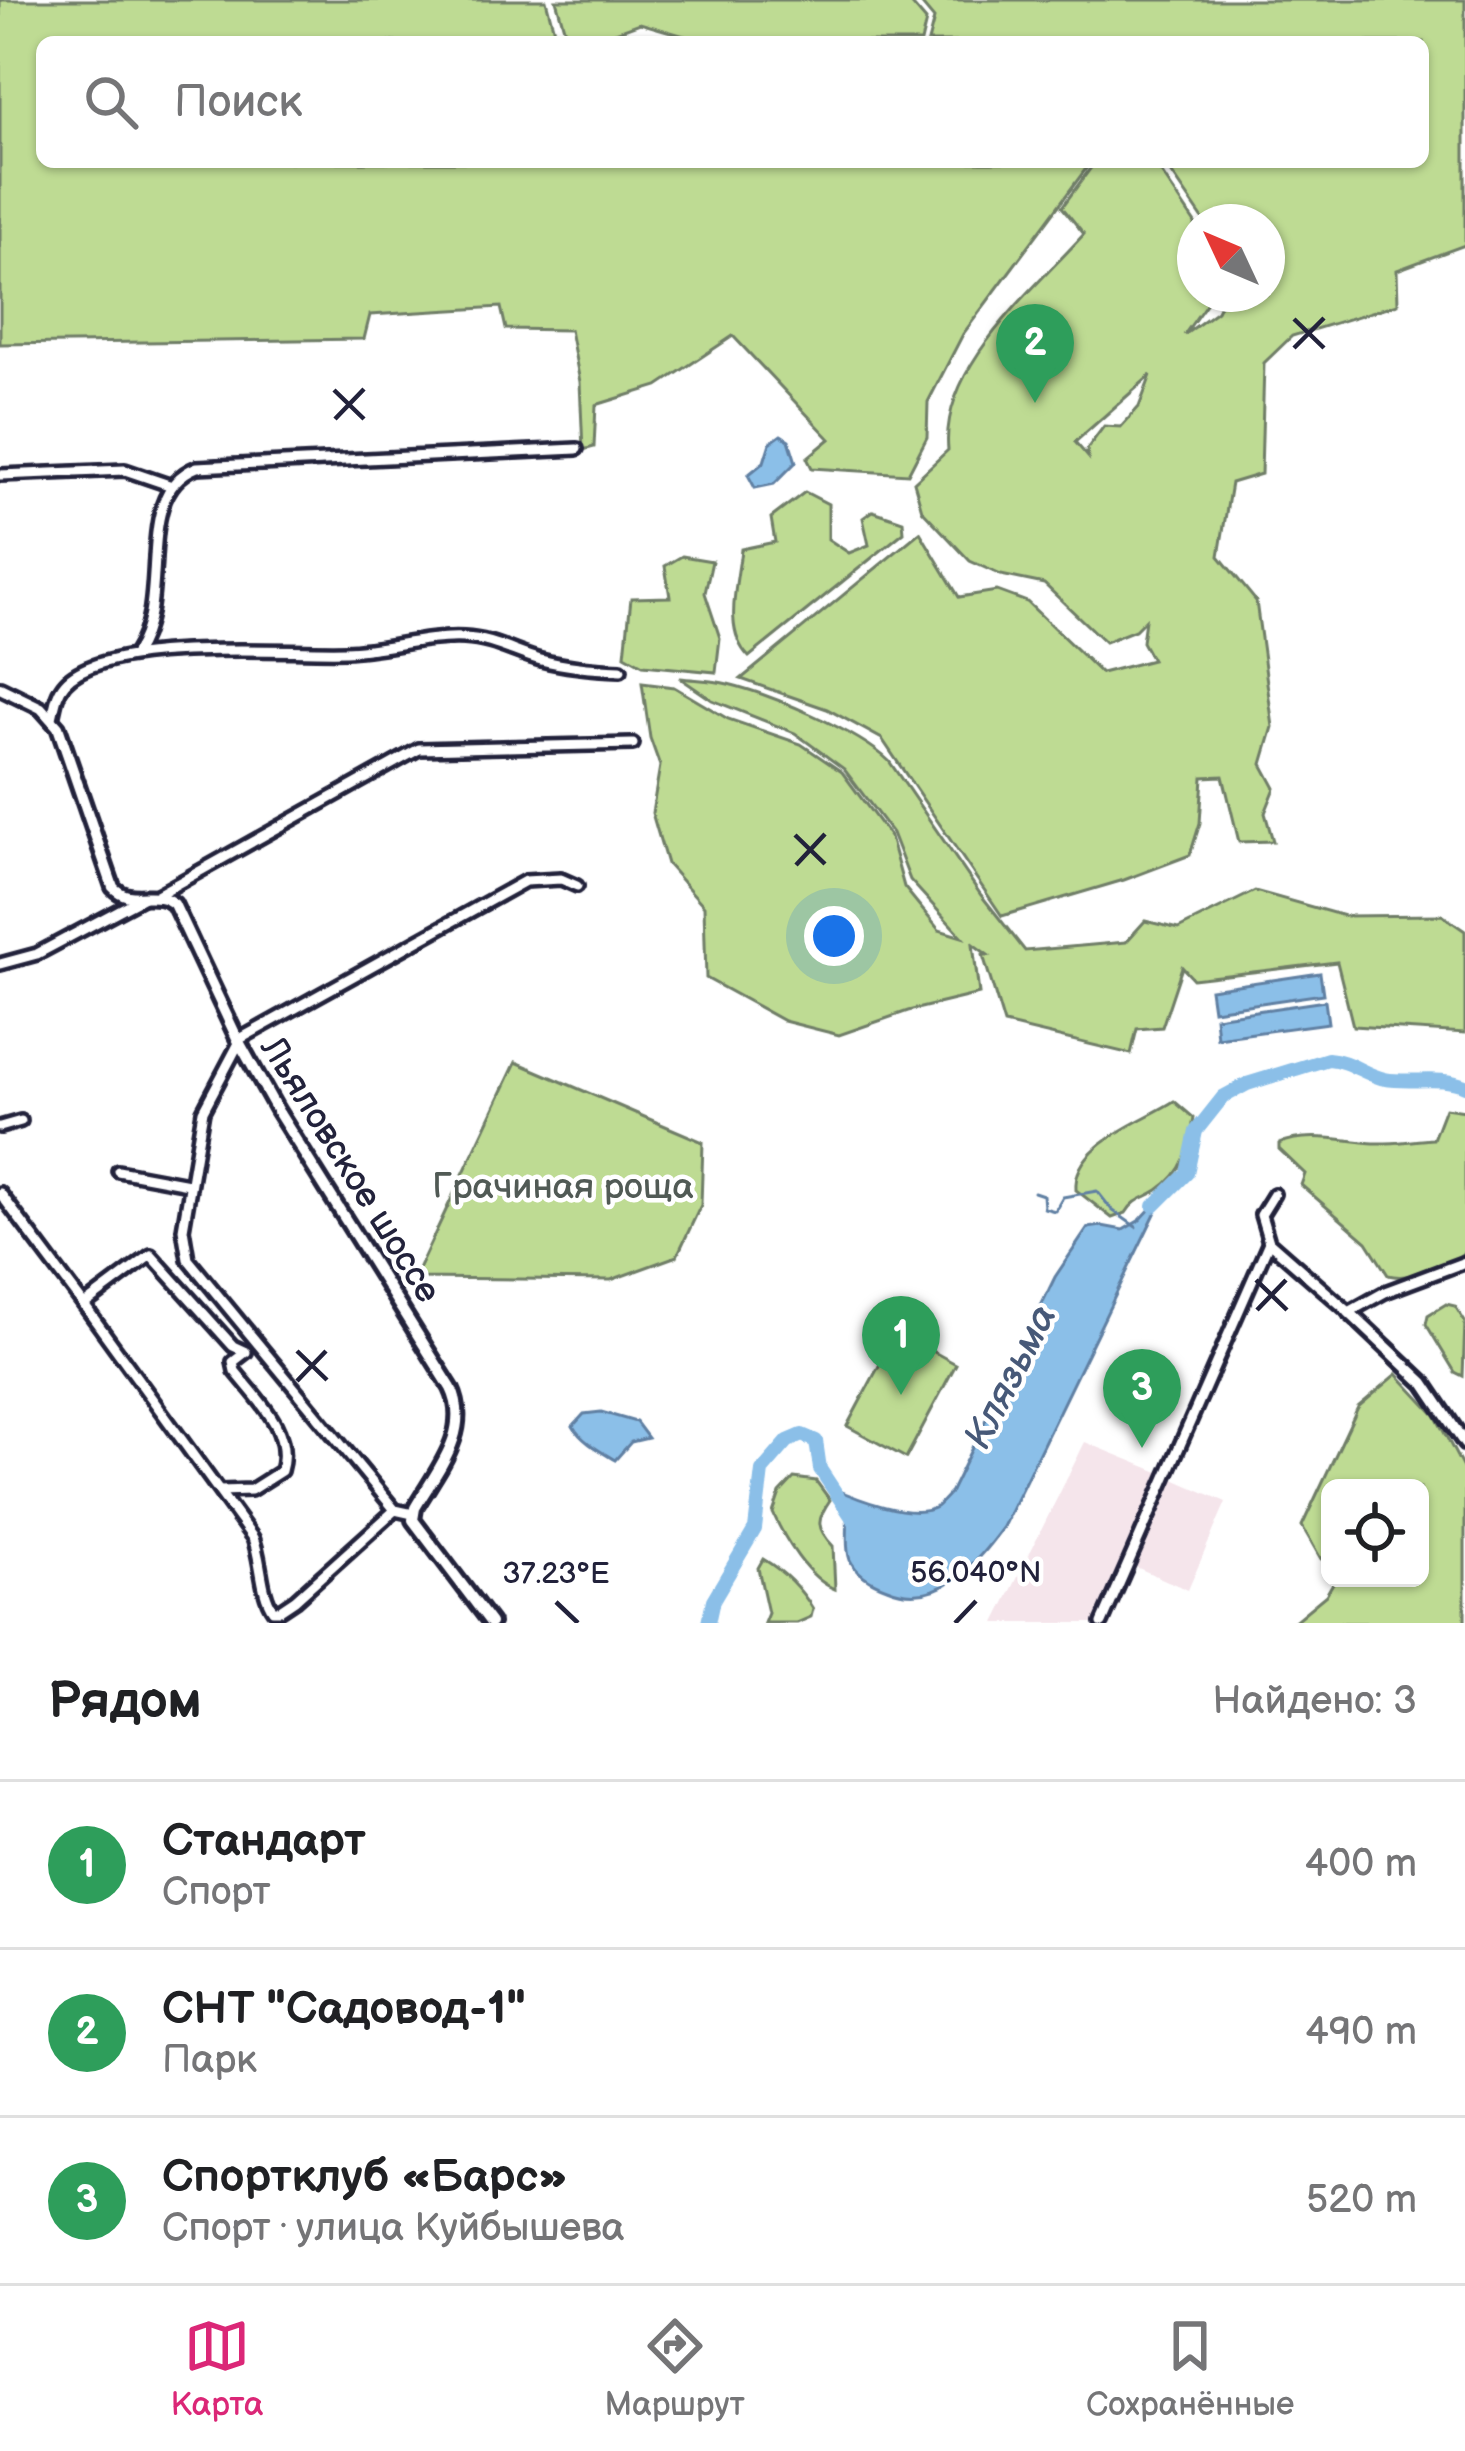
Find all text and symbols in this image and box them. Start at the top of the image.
search box [36,36,1429,168]
icon: search [78,69,144,135]
text: Поиск [174,75,302,130]
north arrow [1177,204,1285,312]
pin: 2 [996,304,1074,403]
your location [804,906,864,966]
street label: Льяловское шоссе [250,1029,449,1311]
park label: Грачиная роща [432,1166,694,1209]
pin: 1 [862,1296,940,1395]
water label: Клязьма [955,1297,1068,1457]
pin: 3 [1103,1349,1181,1448]
map controls [1321,1479,1429,1587]
button: locate [1321,1479,1429,1587]
text: 56.040°N [910,1555,1042,1591]
text: 37.23°E [502,1556,610,1592]
text: Рядом [48,1671,202,1732]
text: Найдено: 3 [1212,1678,1417,1725]
text: Стандарт [162,1814,366,1869]
text: 1 [79,1841,95,1888]
text: 400 m [1305,1841,1417,1888]
text: Спорт [162,1869,271,1916]
text: СНТ "Садовод-1" [162,1982,526,2037]
text: 2 [75,2009,99,2056]
text: 490 m [1305,2009,1417,2056]
text: Парк [162,2037,257,2084]
text: Спортклуб «Барс» [162,2150,568,2205]
text: 3 [76,2177,98,2224]
text: 520 m [1306,2177,1417,2224]
text: Спорт · улица Куйбышева [162,2205,625,2252]
tab: Карта [171,2313,263,2425]
tab: Маршрут [605,2313,745,2425]
tab: Сохранённые [1086,2313,1294,2425]

